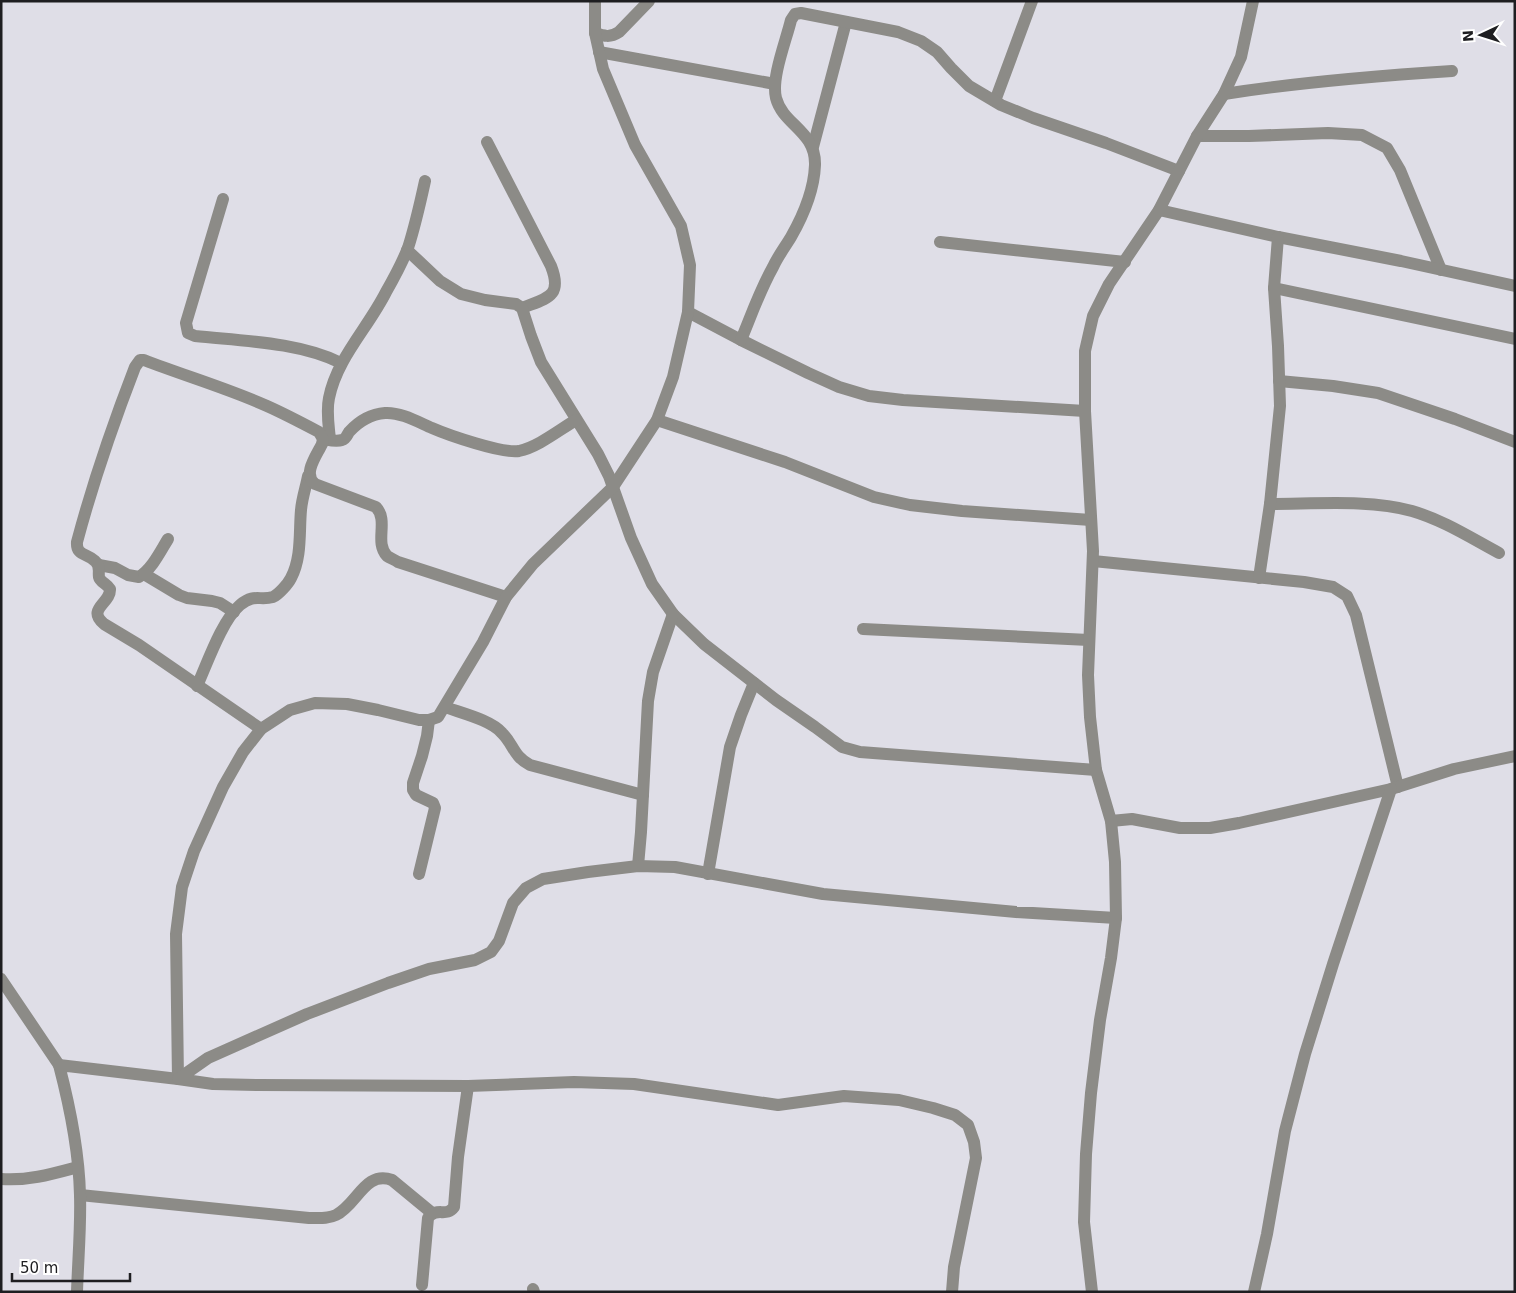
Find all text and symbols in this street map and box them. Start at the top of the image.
north arrow [1456,10,1506,60]
text: N [1460,30,1476,42]
scale bar [12,1250,130,1282]
text: 50 m [20,1259,58,1277]

